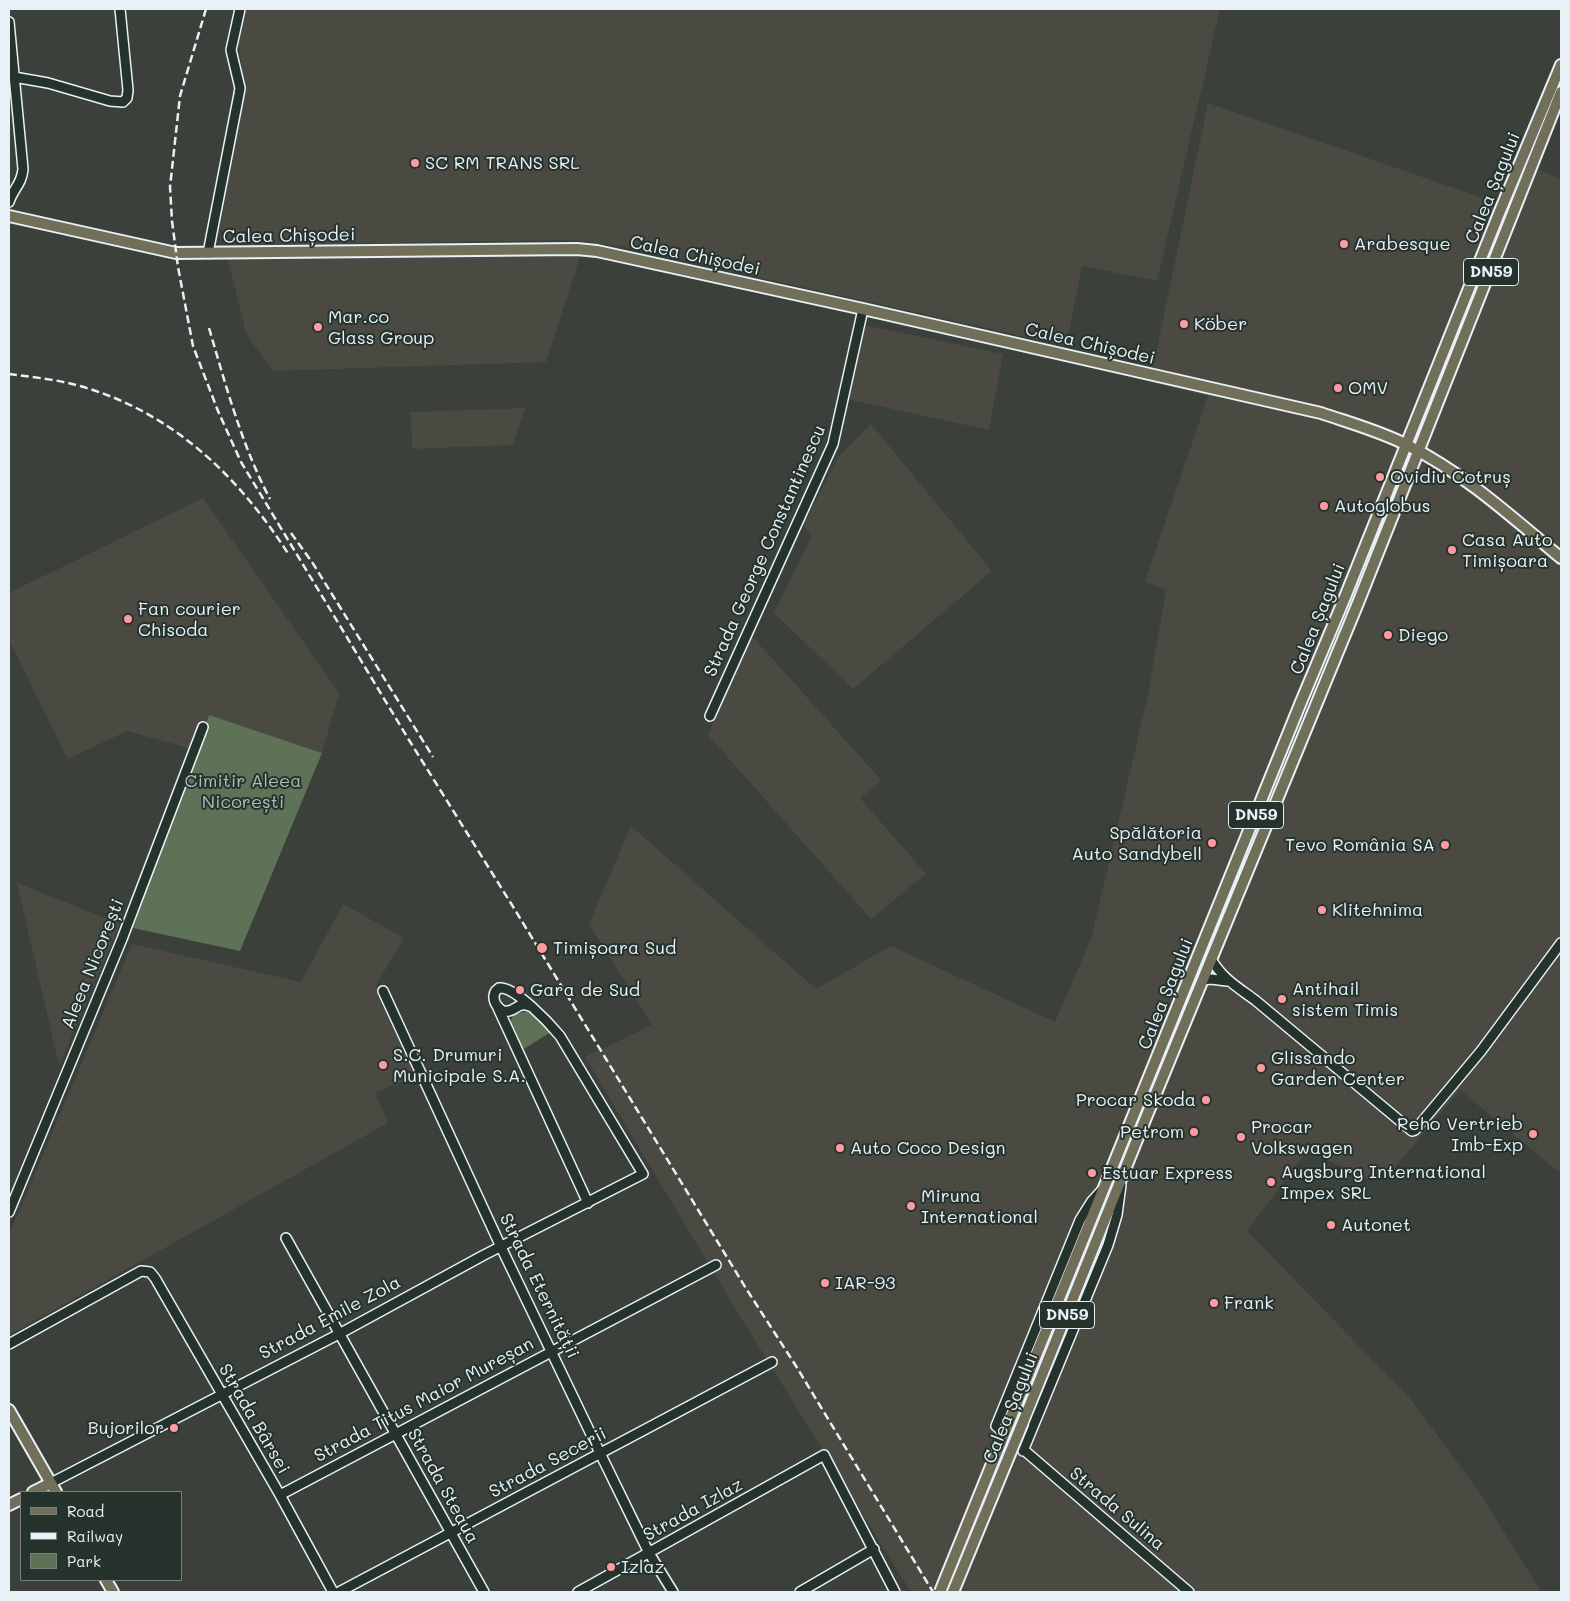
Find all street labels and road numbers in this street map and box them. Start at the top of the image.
street label: Calea Șagului [1461,129,1525,247]
street label: Calea Chișodei [222,224,356,248]
street label: Calea Chișodei [628,232,762,280]
road number: DN59 [1464,258,1518,286]
street label: Calea Chișodei [1023,319,1157,369]
street label: Strada George Constantinescu [700,422,830,680]
street label: Calea Șagului [1286,560,1350,678]
road number: DN59 [1228,802,1284,828]
street label: Aleea Nicorești [57,896,129,1032]
street label: Calea Șagului [1134,935,1198,1053]
street label: Strada Eternității [495,1210,583,1362]
street label: Strada Emile Zola [256,1272,404,1364]
road number: DN59 [1040,1302,1094,1328]
street label: Strada Titus Maior Mureșan [311,1333,537,1467]
street label: Calea Șagului [979,1349,1043,1467]
street label: Strada Bârsei [214,1360,294,1478]
street label: Strada Secerii [486,1423,610,1503]
street label: Strada Steaua [402,1425,484,1547]
street label: Strada Sulina [1065,1463,1169,1555]
street label: Strada Izlaz [640,1474,746,1546]

